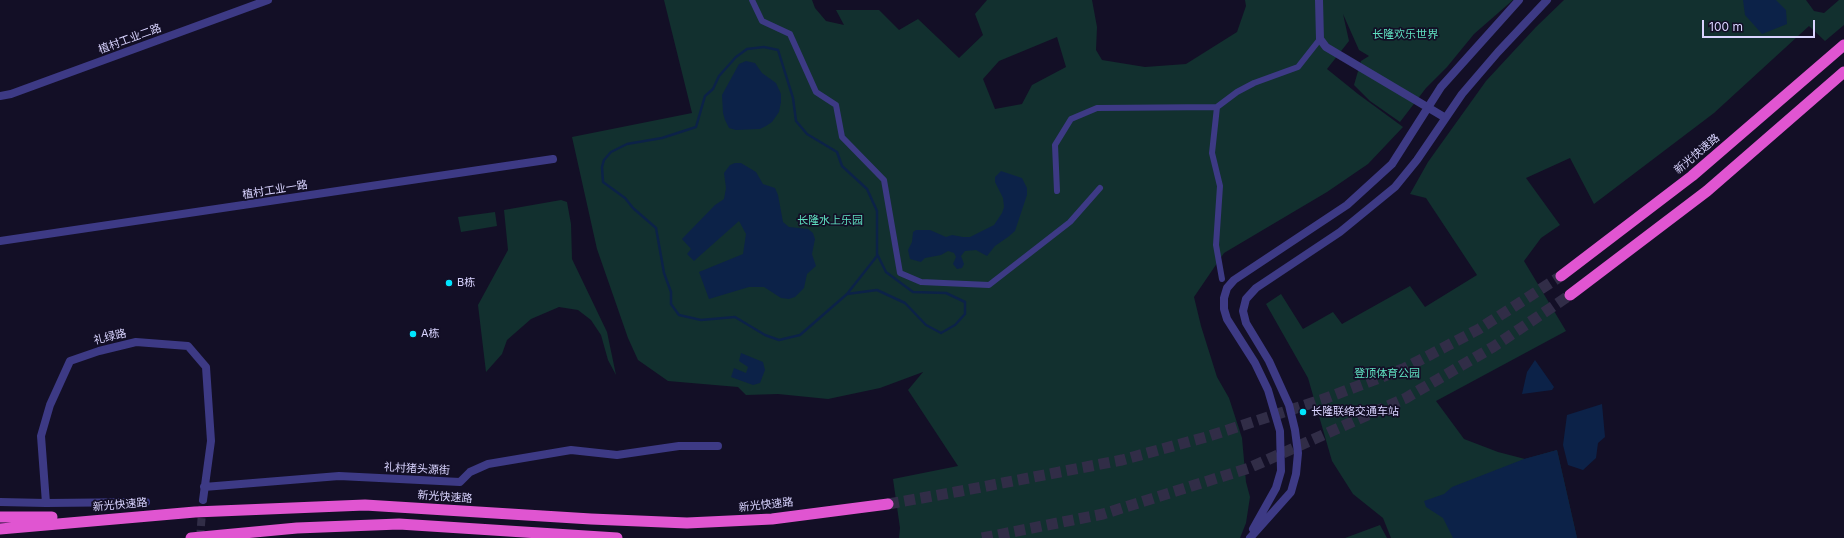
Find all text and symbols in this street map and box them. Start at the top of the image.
scale bar [1704,12,1817,38]
text: 100 m [1709,19,1743,34]
street label: 植村工业二路 [97,22,163,56]
park label: 长隆欢乐世界 [1372,28,1438,42]
street label: 新光快速路 [1672,131,1722,177]
street label: 植村工业一路 [241,178,309,202]
park label: 长隆水上乐园 [797,214,863,228]
place label: B栋 [457,276,475,290]
marker: B栋 [444,278,454,288]
street label: 礼绿路 [92,327,128,347]
place label: A栋 [421,327,440,341]
marker: A栋 [408,329,418,339]
park label: 登顶体育公园 [1354,367,1420,381]
place label: 长隆联络交通车站 [1311,405,1399,419]
marker: 长隆联络交通车站 [1298,407,1308,417]
street label: 礼村猪头源街 [384,461,450,477]
street label: 新光快速路 [417,488,473,506]
street label: 新光快速路 [92,496,148,514]
street label: 新光快速路 [738,496,794,514]

